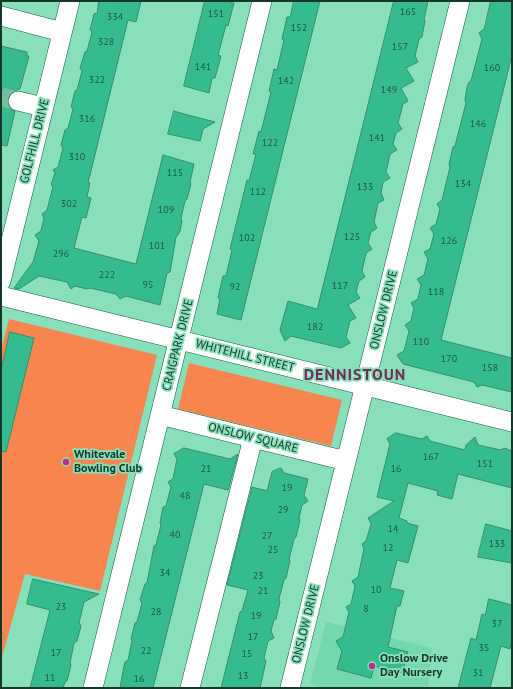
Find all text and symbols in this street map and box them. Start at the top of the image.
house number: 165 [400,6,416,18]
house number: 151 [208,8,224,20]
house number: 334 [107,11,123,23]
house number: 152 [291,22,307,34]
house number: 328 [98,36,114,48]
house number: 157 [392,41,408,53]
house number: 141 [195,61,211,73]
house number: 160 [484,62,500,74]
house number: 322 [89,74,105,86]
house number: 142 [278,75,294,87]
house number: 149 [381,84,397,96]
street label: GOLFHILL DRIVE [18,97,52,185]
house number: 316 [79,113,95,125]
house number: 146 [470,118,486,130]
house number: 141 [369,132,385,144]
house number: 122 [262,137,278,149]
house number: 310 [69,151,85,163]
house number: 115 [167,167,183,179]
house number: 134 [455,178,471,190]
house number: 133 [357,181,373,193]
house number: 112 [250,186,266,198]
house number: 302 [61,198,77,210]
house number: 109 [158,204,174,216]
house number: 125 [344,231,360,243]
house number: 102 [239,232,255,244]
house number: 126 [441,235,457,247]
house number: 101 [149,240,165,252]
house number: 296 [53,248,69,260]
house number: 222 [99,269,115,281]
street label: ONSLOW DRIVE [367,269,401,351]
house number: 95 [143,279,153,291]
house number: 117 [332,280,348,292]
house number: 92 [230,281,240,293]
house number: 118 [428,286,444,298]
street label: CRAIGPARK DRIVE [160,298,196,392]
house number: 182 [307,321,323,333]
house number: 110 [413,336,429,348]
street label: WHITEHILL STREET [194,337,296,375]
house number: 170 [441,353,457,365]
house number: 158 [482,362,498,374]
district label: DENNISTOUN [304,365,406,385]
street label: ONSLOW SQUARE [207,420,299,456]
place label: Whitevale Bowling Club [74,448,142,476]
house number: 167 [423,451,439,463]
marker: Whitevale Bowling Club [61,457,71,467]
house number: 151 [477,458,493,470]
house number: 21 [201,463,211,475]
house number: 16 [391,463,401,475]
house number: 19 [282,482,292,494]
house number: 48 [180,490,190,502]
house number: 29 [278,504,288,516]
house number: 14 [388,523,398,535]
house number: 40 [170,529,180,541]
house number: 27 [262,530,272,542]
house number: 133 [489,538,505,550]
house number: 12 [383,542,393,554]
house number: 25 [268,544,278,556]
house number: 34 [160,567,170,579]
house number: 23 [253,570,263,582]
street label: ONSLOW DRIVE [289,583,323,665]
house number: 10 [371,584,381,596]
house number: 21 [258,585,268,597]
house number: 23 [56,601,66,613]
house number: 8 [363,603,369,615]
house number: 28 [151,606,161,618]
house number: 19 [251,610,261,622]
house number: 37 [492,618,502,630]
house number: 17 [248,631,258,643]
house number: 35 [479,642,489,654]
house number: 22 [141,645,151,657]
house number: 17 [51,647,61,659]
house number: 15 [242,648,252,660]
place label: Onslow Drive Day Nursery [380,652,448,680]
marker: Onslow Drive Day Nursery [367,661,377,671]
house number: 31 [473,667,483,679]
house number: 13 [238,670,248,682]
house number: 11 [45,672,55,684]
house number: 16 [134,673,144,685]

